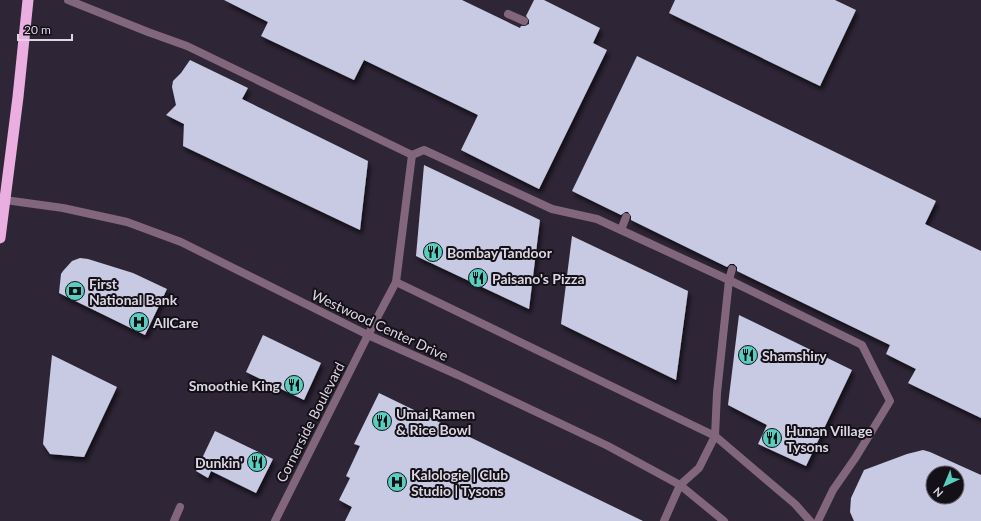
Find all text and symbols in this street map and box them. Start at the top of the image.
scale bar [18,16,72,42]
text: 20 m [24,22,51,37]
restaurant icon: Bombay Tandoor [422,241,444,263]
place label: Bombay Tandoor [447,244,553,261]
restaurant icon: Paisano's Pizza [467,267,489,289]
place label: Paisano's Pizza [492,270,585,287]
place label: First National Bank [89,275,178,308]
bank icon: First National Bank [64,280,86,302]
street label: Westwood Center Drive [309,286,451,364]
hospital icon: AllCare [128,311,150,333]
place label: AllCare [152,314,199,331]
restaurant icon: Shamshiry [737,344,759,366]
place label: Shamshiry [762,347,827,364]
street label: Cornerside Boulevard [272,359,348,485]
restaurant icon: Smoothie King [283,374,305,396]
place label: Smoothie King [189,377,281,394]
place label: Umai Ramen & Rice Bowl [396,405,475,438]
restaurant icon: Umai Ramen & Rice Bowl [371,410,393,432]
place label: Hunan Village Tysons [786,422,873,455]
restaurant icon: Hunan Village Tysons [761,427,783,449]
restaurant icon: Dunkin' [246,451,268,473]
place label: Dunkin' [195,454,243,471]
north arrow [925,465,965,505]
place label: Kalologie | Club Studio | Tysons [411,466,508,499]
hospital icon: Kalologie | Club Studio | Tysons [386,471,408,493]
text: N [930,485,945,500]

